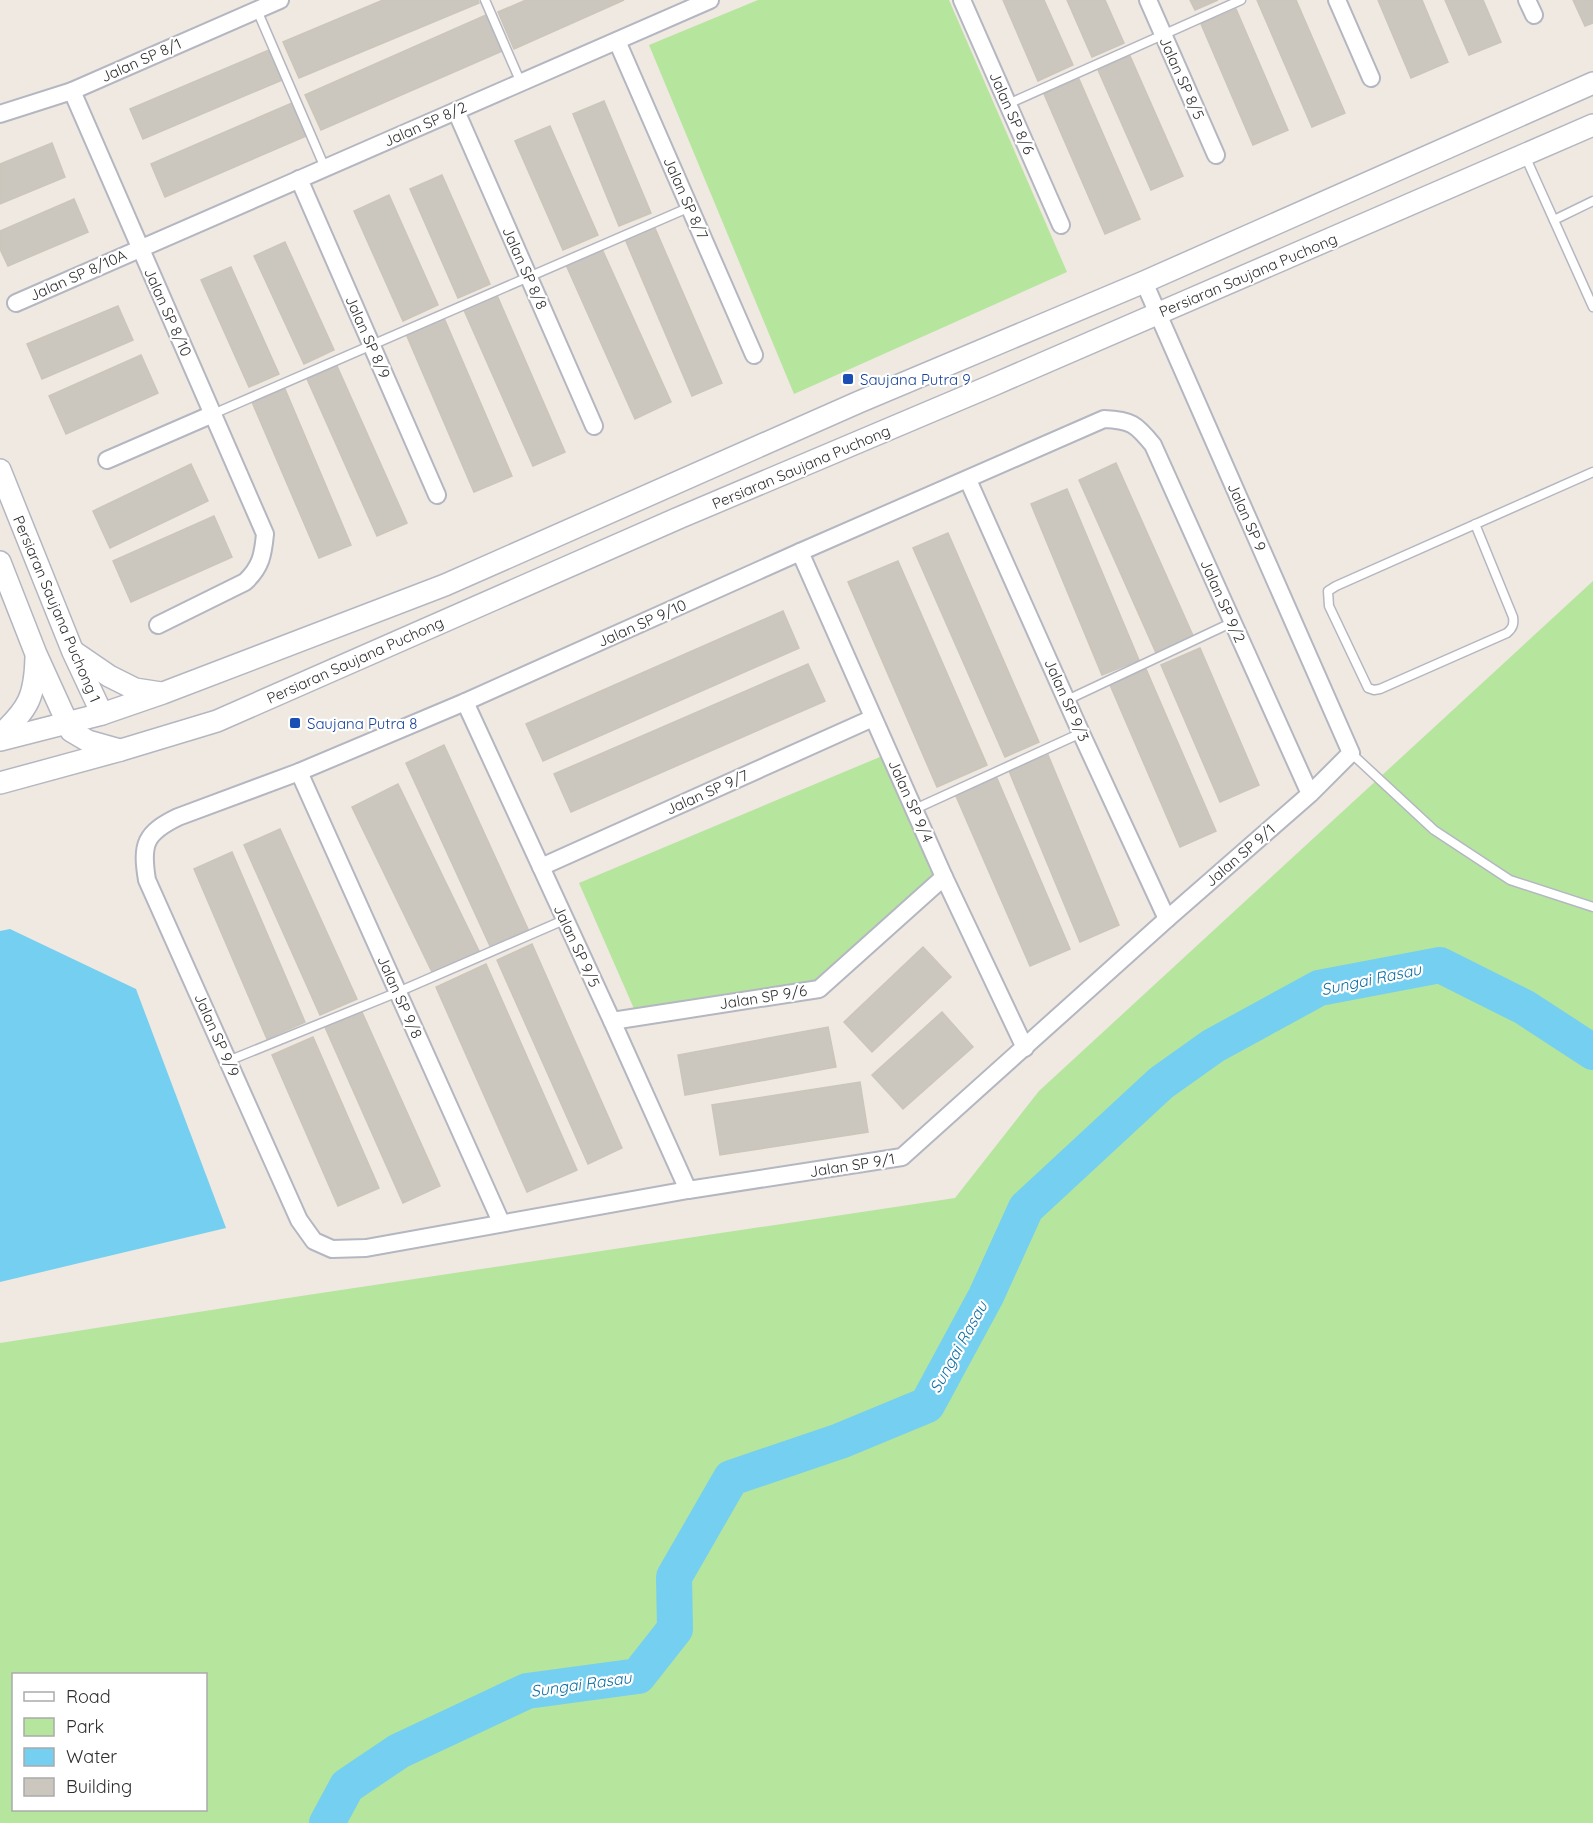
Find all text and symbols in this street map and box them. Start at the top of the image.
street label: Jalan SP 8/1 [98,34,184,86]
street label: Jalan SP 8/5 [1155,34,1209,122]
street label: Jalan SP 8/6 [985,69,1039,157]
street label: Jalan SP 8/2 [381,97,469,151]
street label: Jalan SP 8/7 [659,154,713,242]
street label: Jalan SP 8/8 [498,224,552,312]
street label: Persiaran Saujana Puchong [1156,229,1340,321]
street label: Jalan SP 8/10A [26,245,130,305]
street label: Jalan SP 8/10 [140,265,196,359]
street label: Jalan SP 8/9 [341,293,395,381]
place label: Saujana Putra 9 [860,370,971,389]
marker: Saujana Putra 9 [841,372,855,386]
street label: Persiaran Saujana Puchong [709,421,893,513]
street label: Jalan SP 9 [1224,480,1270,554]
street label: Persiaran Saujana Puchong 1 [9,513,105,705]
street label: Jalan SP 9/2 [1196,557,1250,645]
street label: Jalan SP 9/10 [595,595,689,651]
street label: Persiaran Saujana Puchong [264,612,446,708]
street label: Jalan SP 9/3 [1040,656,1094,744]
place label: Saujana Putra 8 [307,714,417,733]
marker: Saujana Putra 8 [288,716,302,730]
street label: Jalan SP 9/4 [884,757,938,845]
street label: Jalan SP 9/7 [663,765,751,819]
street label: Jalan SP 9/1 [1201,820,1279,890]
street label: Jalan SP 9/5 [550,902,604,990]
street label: Jalan SP 9/8 [373,953,427,1041]
water label: Sungai Rasau [1319,958,1424,999]
street label: Jalan SP 9/6 [718,981,808,1013]
street label: Jalan SP 9/9 [190,990,244,1080]
street label: Jalan SP 9/1 [808,1149,896,1181]
water label: Sungai Rasau [925,1297,992,1396]
water label: Sungai Rasau [529,1667,634,1701]
legend [12,1673,207,1811]
text: Road [66,1685,111,1708]
text: Park [66,1715,104,1738]
text: Water [66,1745,117,1768]
text: Building [66,1775,132,1798]

